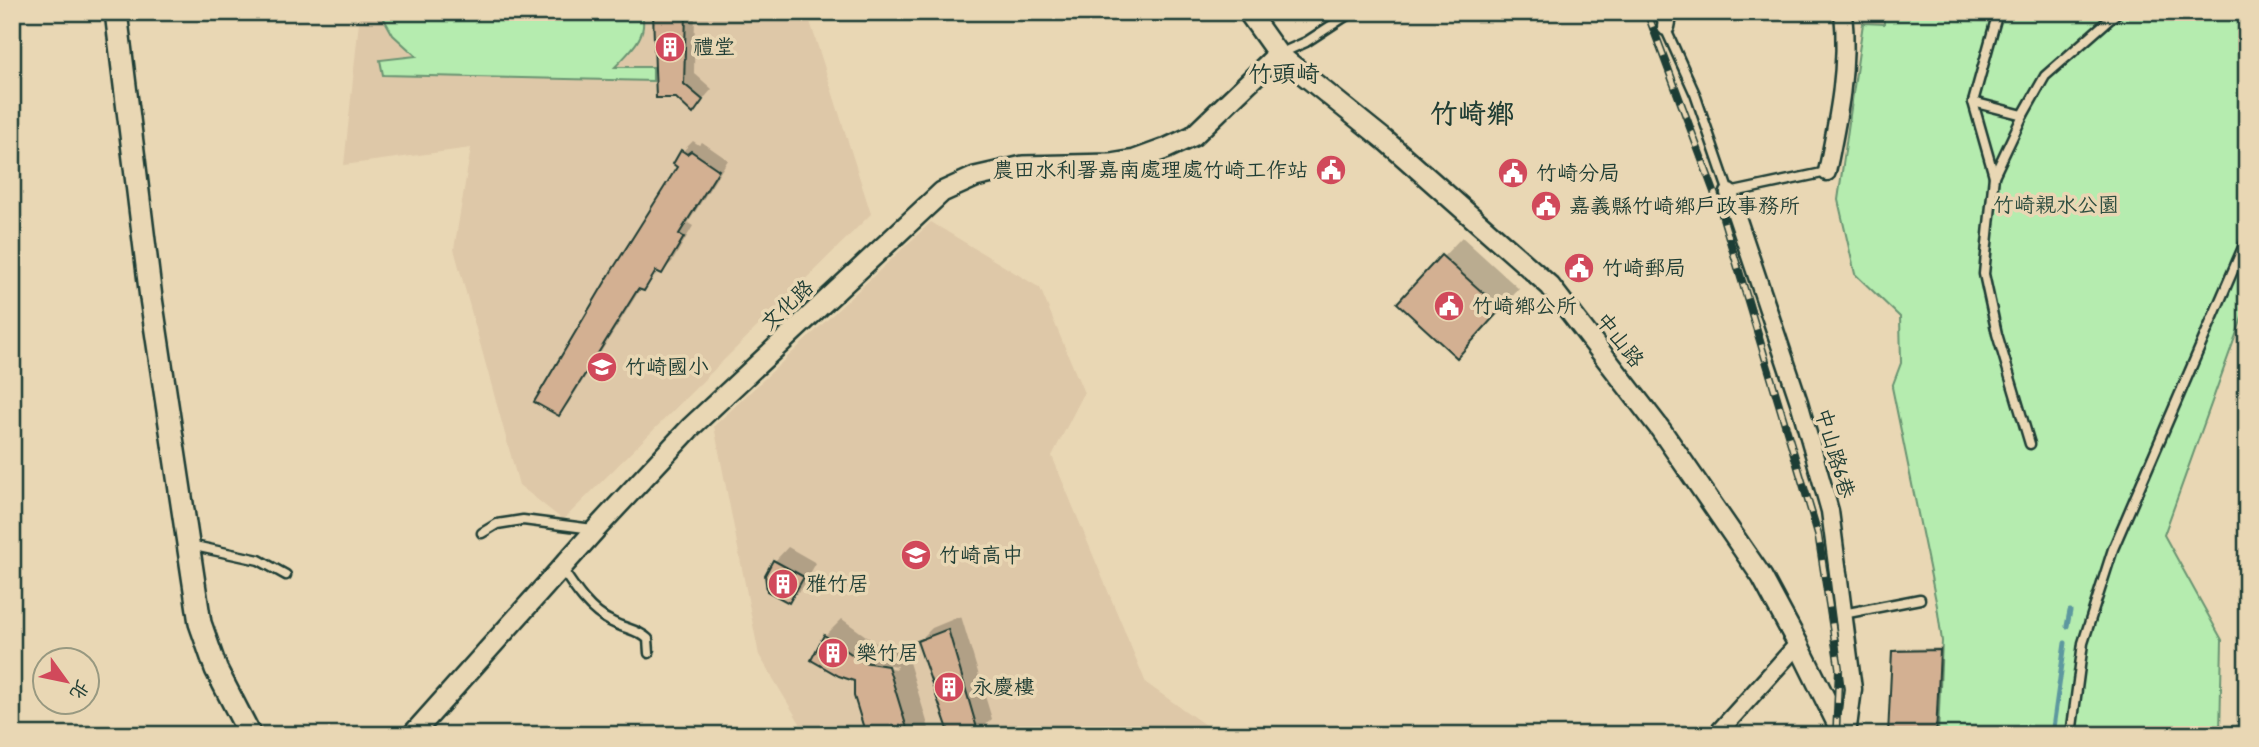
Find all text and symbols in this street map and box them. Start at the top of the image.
building icon: 禮堂 [653,30,687,64]
place label: 禮堂 [693,32,735,61]
district label: 竹頭崎 [1248,57,1320,89]
district label: 竹崎鄉 [1430,94,1514,132]
public building icon: 農田水利署嘉南處理處竹崎工作站 [1314,153,1348,187]
place label: 農田水利署嘉南處理處竹崎工作站 [993,155,1308,184]
public building icon: 竹崎分局 [1496,156,1530,190]
place label: 竹崎分局 [1536,158,1620,187]
public building icon: 嘉義縣竹崎鄉戶政事務所 [1529,189,1563,223]
park label: 竹崎親水公園 [1993,190,2119,219]
place label: 嘉義縣竹崎鄉戶政事務所 [1569,191,1800,220]
public building icon: 竹崎郵局 [1562,251,1596,285]
place label: 竹崎郵局 [1602,253,1686,282]
street label: 文化路 [754,273,820,337]
public building icon: 竹崎鄉公所 [1432,289,1466,323]
place label: 竹崎鄉公所 [1472,291,1577,320]
street label: 中山路 [1590,306,1651,373]
school or university icon: 竹崎國小 [585,350,619,384]
place label: 竹崎國小 [625,352,709,381]
street label: 中山路6巷 [1809,404,1862,501]
school or university icon: 竹崎高中 [899,538,933,572]
place label: 竹崎高中 [939,540,1023,569]
building icon: 雅竹居 [766,567,800,601]
place label: 雅竹居 [806,569,869,598]
building icon: 樂竹居 [816,636,850,670]
place label: 樂竹居 [856,638,919,667]
north arrow [32,646,102,716]
building icon: 永慶樓 [932,670,966,704]
place label: 永慶樓 [972,672,1035,701]
text: 北 [64,675,96,705]

